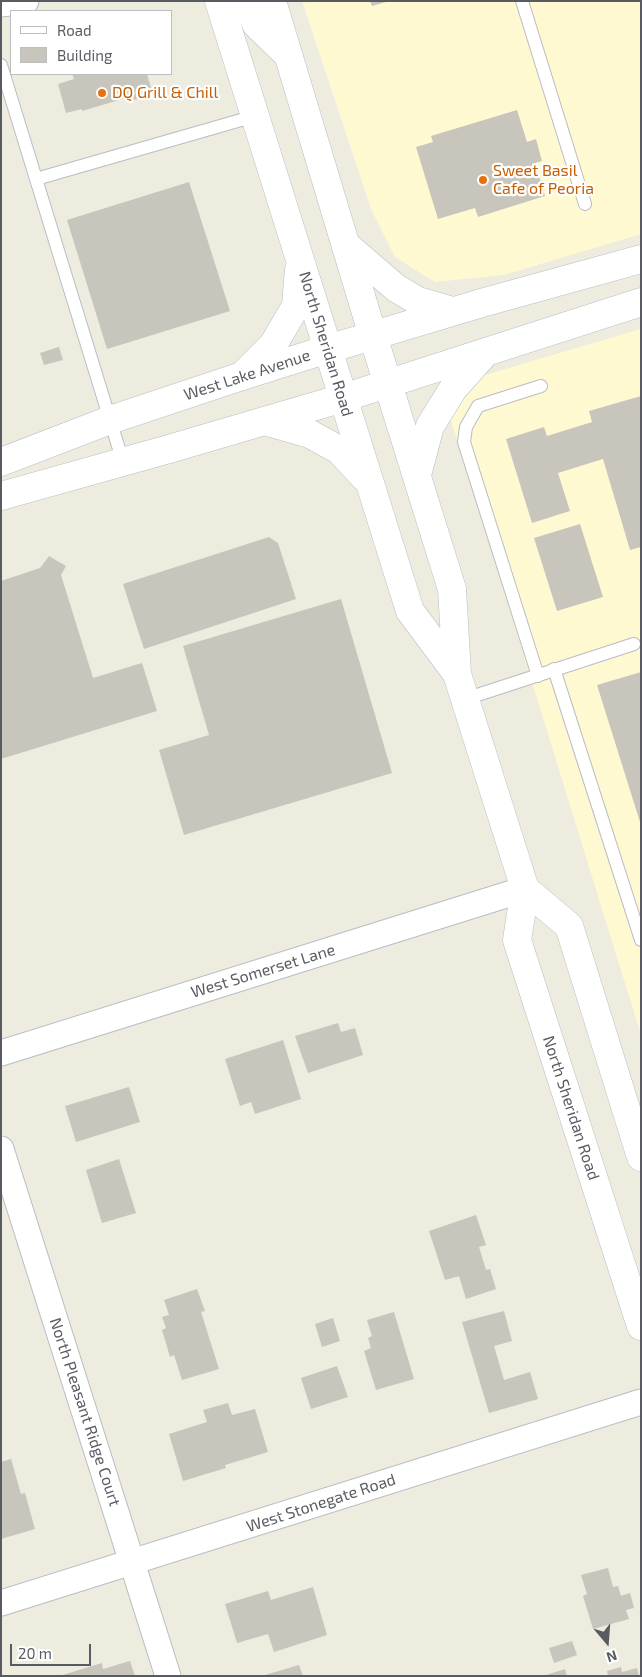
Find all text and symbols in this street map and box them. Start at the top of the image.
legend [10,10,172,75]
text: Road [57,21,92,39]
text: Building [57,46,112,64]
place label: DQ Grill & Chill [112,83,218,103]
marker: DQ Grill & Chill [96,87,108,99]
place label: Sweet Basil Cafe of Peoria [493,161,594,199]
marker: Sweet Basil Cafe of Peoria [477,174,489,186]
street label: North Sheridan Road [295,269,357,419]
street label: West Lake Avenue [181,345,313,405]
street label: West Somerset Lane [189,940,337,1002]
street label: North Sheridan Road [539,1033,603,1183]
street label: North Pleasant Ridge Court [45,1315,125,1509]
street label: West Stonegate Road [244,1470,398,1536]
north arrow [582,1617,632,1667]
scale bar [12,1634,94,1666]
text: 20 m [18,1644,52,1662]
text: N [604,1647,619,1666]

